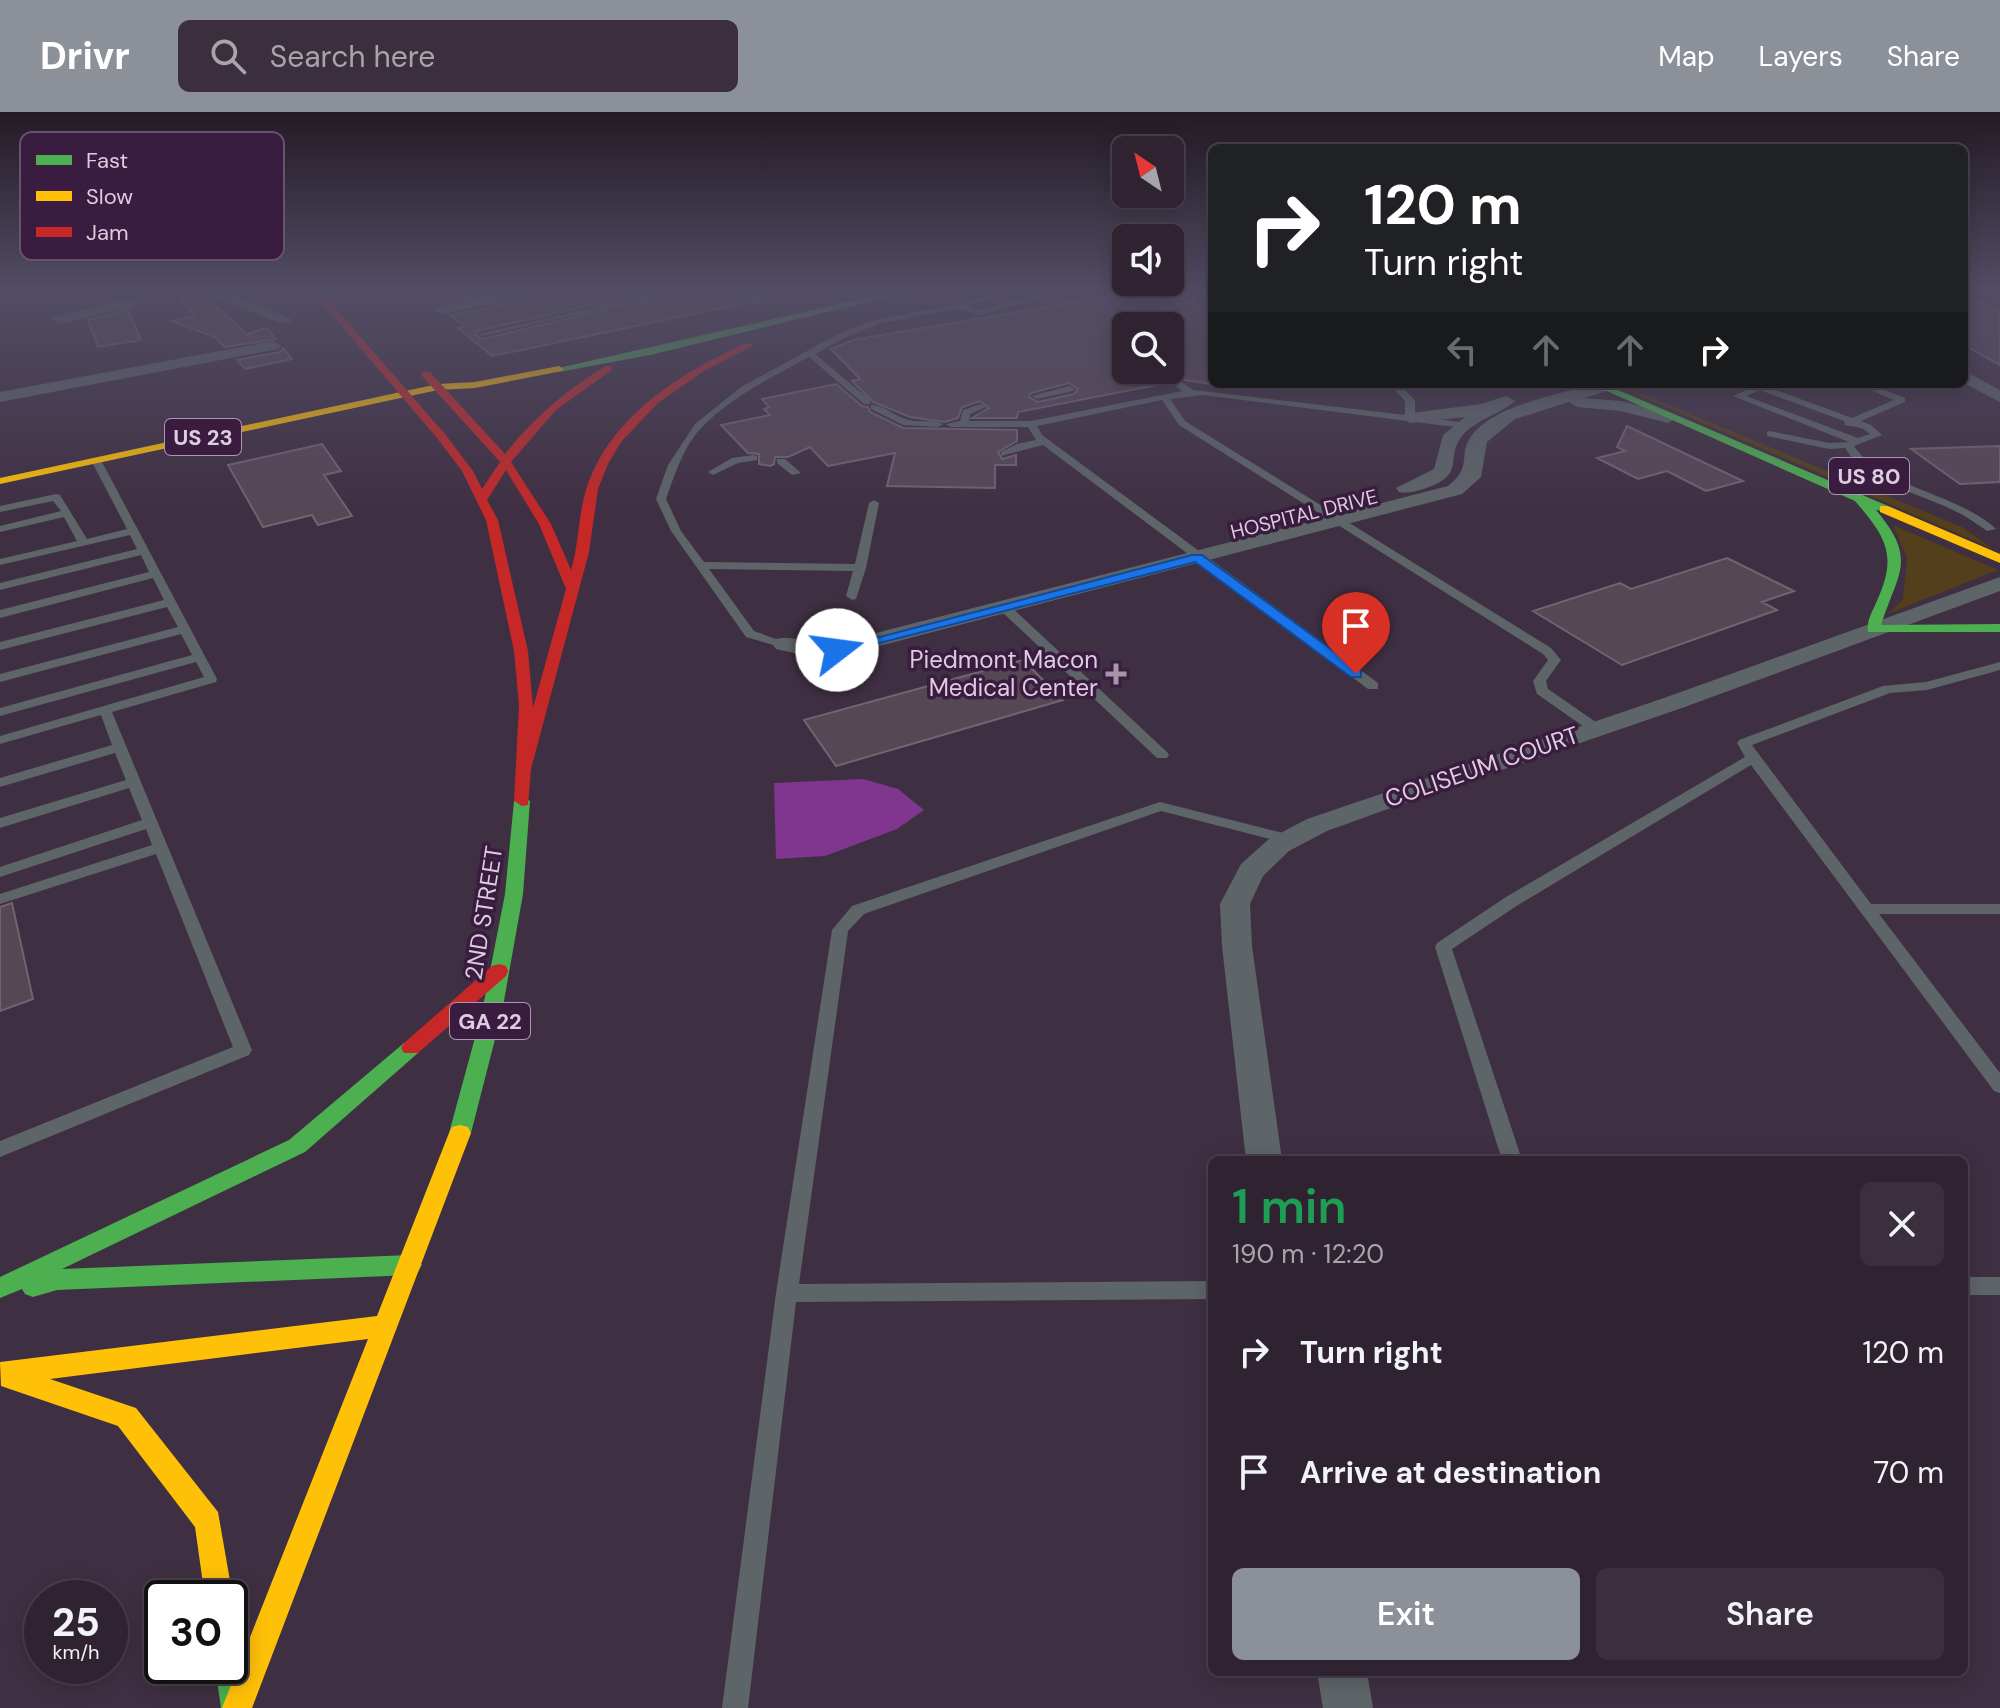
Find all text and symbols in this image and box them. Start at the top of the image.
search box [178,20,738,92]
text: Drivr [40,31,130,81]
icon: search [206,34,250,78]
text: Search here [270,37,435,76]
text: Map [1658,38,1715,75]
text: Layers [1759,38,1843,75]
text: Share [1887,38,1960,75]
legend [20,132,284,260]
north arrow [1112,136,1184,208]
map controls [1112,136,1184,384]
text: Fast [86,146,128,175]
text: 120 m [1364,168,1522,241]
icon: right [1232,176,1336,280]
text: Slow [86,182,133,211]
text: Jam [86,218,129,247]
button: sound [1112,224,1184,296]
text: Turn right [1364,239,1523,286]
button: search [1112,312,1184,384]
icon: left [1440,328,1484,372]
icon: ahead [1524,328,1568,372]
icon: ahead [1608,328,1652,372]
icon: right [1692,328,1736,372]
road number: US 23 [165,419,241,455]
road number: US 80 [1829,458,1909,494]
street label: HOSPITAL DRIVE [1228,483,1380,545]
pin [1322,592,1390,674]
icon: arrive [1334,604,1378,648]
position arrow [795,608,879,692]
place label: Piedmont Macon Medical Center [909,644,1098,703]
marker: Piedmont Macon Medical Center [1105,663,1127,685]
street label: COLISEUM COURT [1381,719,1583,814]
street label: 2ND STREET [458,844,509,982]
road number: GA 22 [450,1003,530,1039]
text: 1 min [1232,1175,1347,1238]
button: close [1860,1182,1944,1266]
text: 190 m · 12:20 [1232,1237,1384,1271]
icon: right [1232,1330,1276,1374]
text: Turn right [1300,1333,1443,1372]
text: 120 m [1862,1333,1944,1372]
icon: arrive [1232,1450,1276,1494]
text: Arrive at destination [1300,1453,1601,1492]
text: 70 m [1873,1453,1944,1492]
button: Exit [1232,1568,1580,1660]
button: Share [1596,1568,1944,1660]
speed limit sign: 30 [144,1580,248,1684]
text: 25 [52,1596,100,1648]
text: km/h [52,1639,100,1665]

